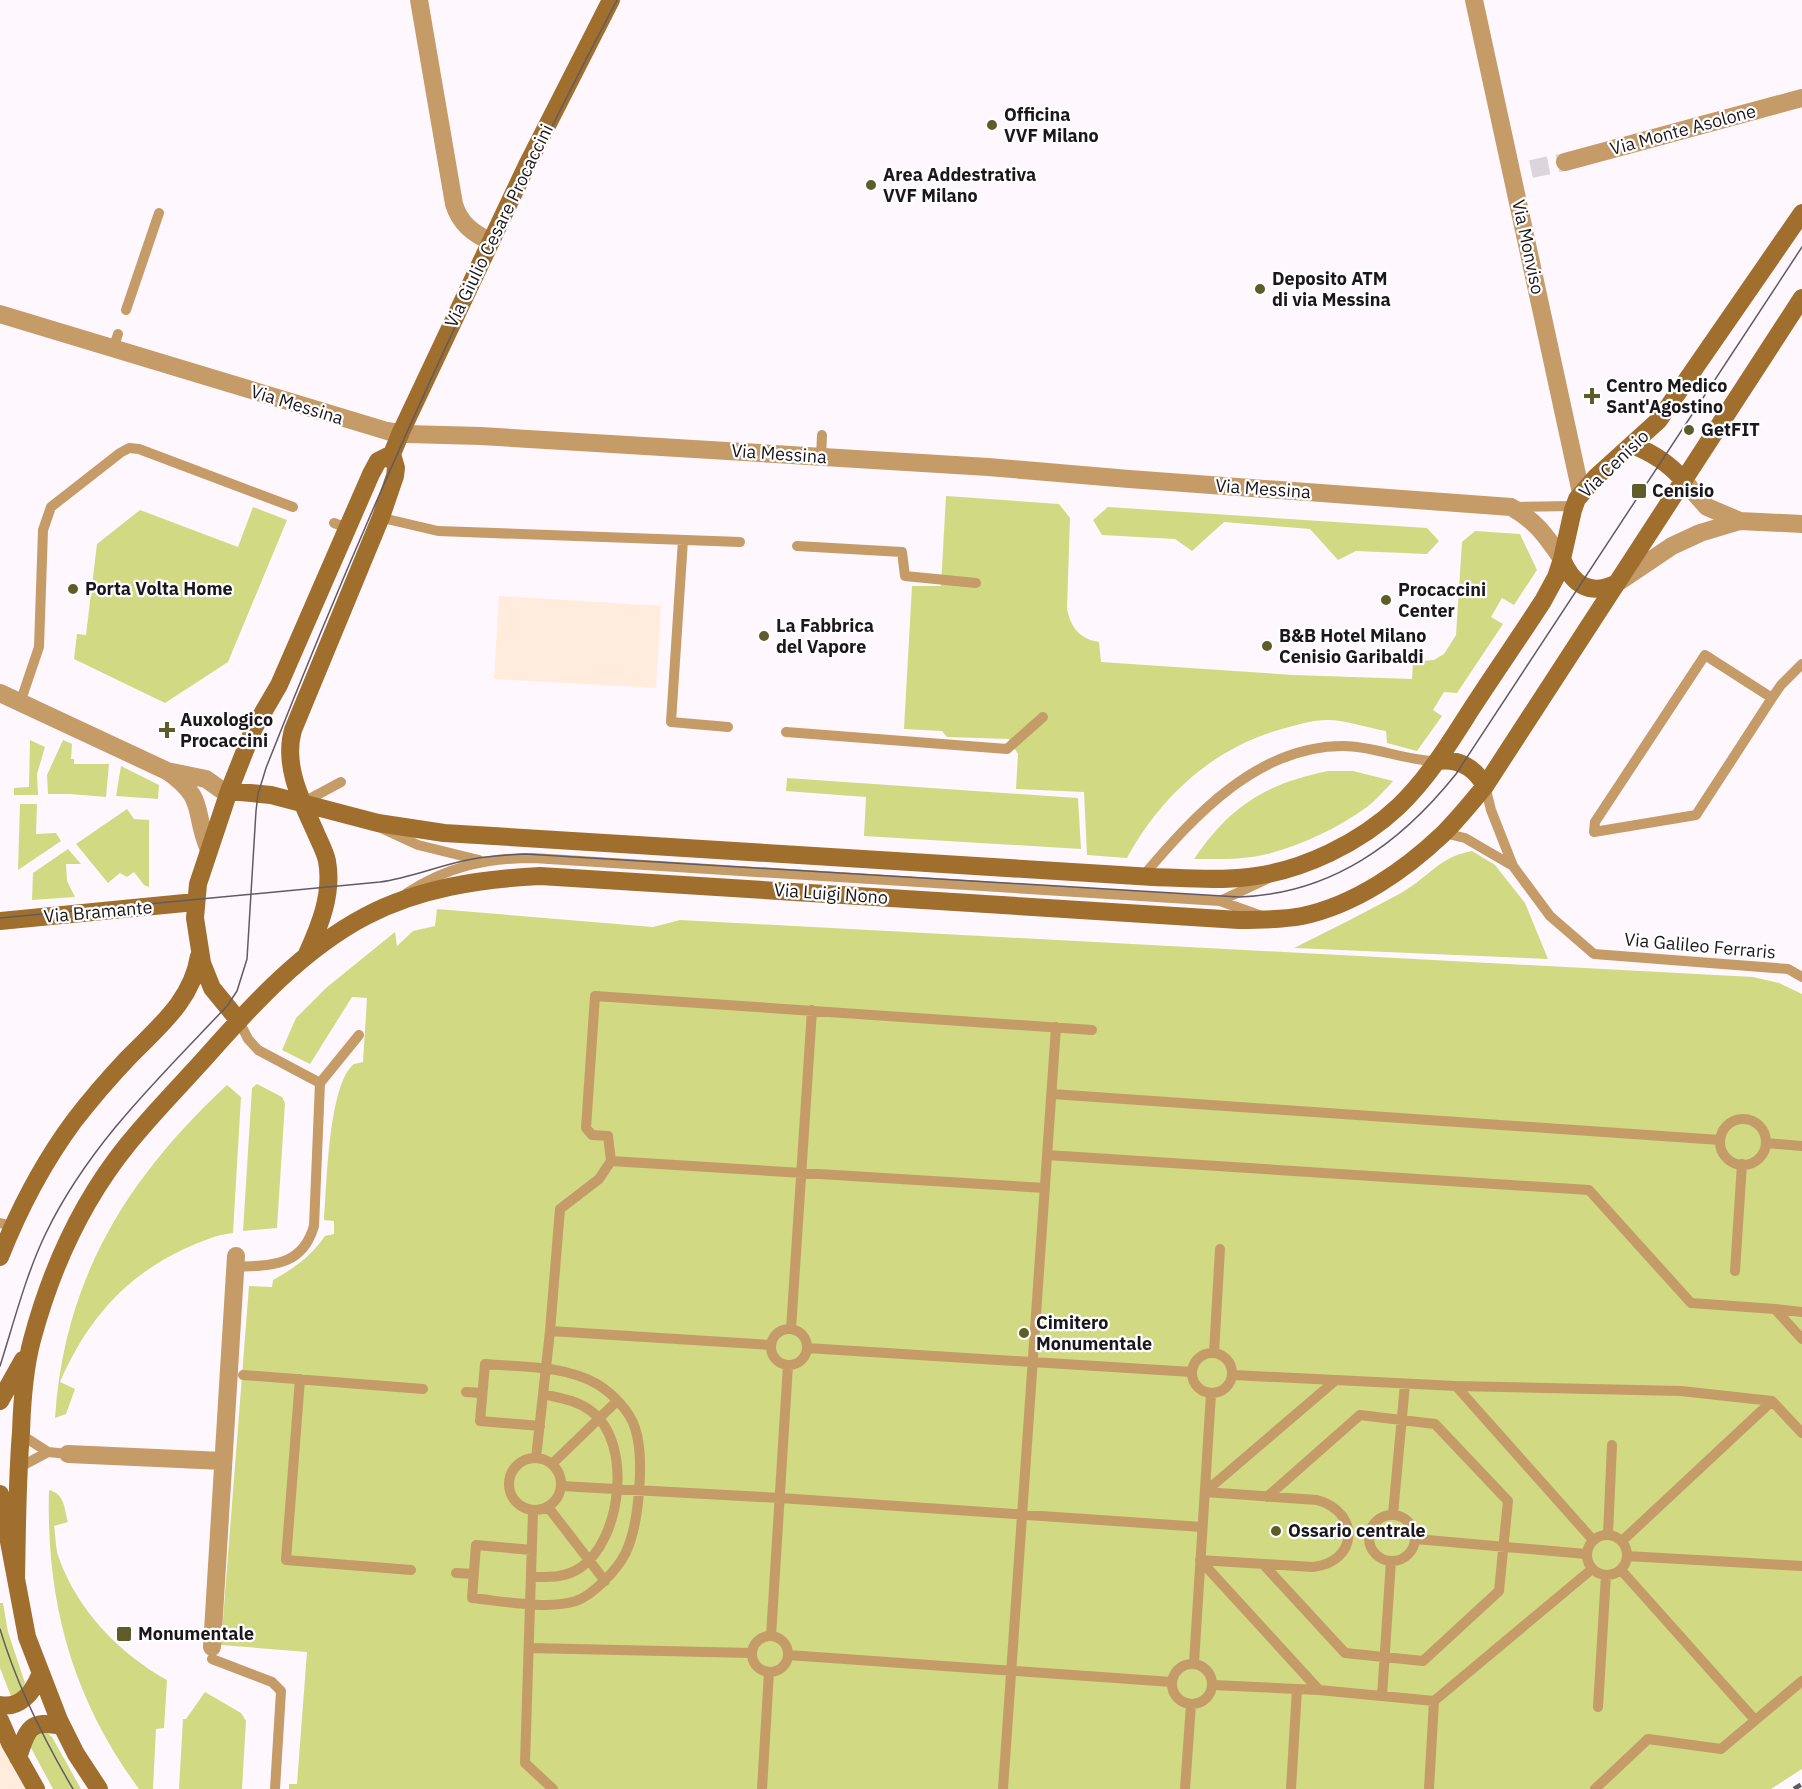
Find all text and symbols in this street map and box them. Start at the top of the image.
street label: Via Monte Asolone [1607,99,1758,160]
place label: Officina VVF Milano [1004,103,1099,147]
marker: Officina VVF Milano [985,118,999,132]
street label: Via Giulio Cesare Procaccini [439,120,558,331]
place label: Area Addestrativa VVF Milano [883,163,1036,207]
marker: Area Addestrativa VVF Milano [864,178,878,192]
street label: Via Monviso [1507,197,1550,296]
place label: Deposito ATM di via Messina [1272,267,1391,311]
marker: Deposito ATM di via Messina [1253,282,1267,296]
place label: Centro Medico Sant'Agostino [1606,374,1727,418]
street label: Via Messina [248,380,347,430]
marker: Centro Medico Sant'Agostino [1583,387,1601,405]
place label: GetFIT [1701,418,1760,441]
marker: GetFIT [1682,423,1696,437]
street label: Via Cenisio [1574,425,1653,503]
street label: Via Messina [731,439,828,468]
street label: Via Messina [1215,474,1312,503]
place label: Cenisio [1652,479,1714,502]
marker: Cenisio [1630,482,1648,500]
place label: Porta Volta Home [85,577,233,600]
place label: Procaccini Center [1398,578,1486,622]
marker: Porta Volta Home [66,582,80,596]
marker: Procaccini Center [1379,593,1393,607]
place label: La Fabbrica del Vapore [776,614,874,658]
place label: B&B Hotel Milano Cenisio Garibaldi [1279,624,1426,668]
marker: La Fabbrica del Vapore [757,629,771,643]
marker: B&B Hotel Milano Cenisio Garibaldi [1260,639,1274,653]
place label: Auxologico Procaccini [180,708,273,752]
marker: Auxologico Procaccini [158,721,176,739]
street label: Via Luigi Nono [773,878,889,909]
street label: Via Bramante [43,895,153,928]
street label: Via Galileo Ferraris [1623,927,1777,964]
place label: Cimitero Monumentale [1036,1311,1152,1355]
marker: Cimitero Monumentale [1017,1326,1031,1340]
place label: Ossario centrale [1288,1519,1426,1542]
marker: Ossario centrale [1269,1524,1283,1538]
place label: Monumentale [138,1622,254,1645]
marker: Monumentale [115,1625,133,1643]

